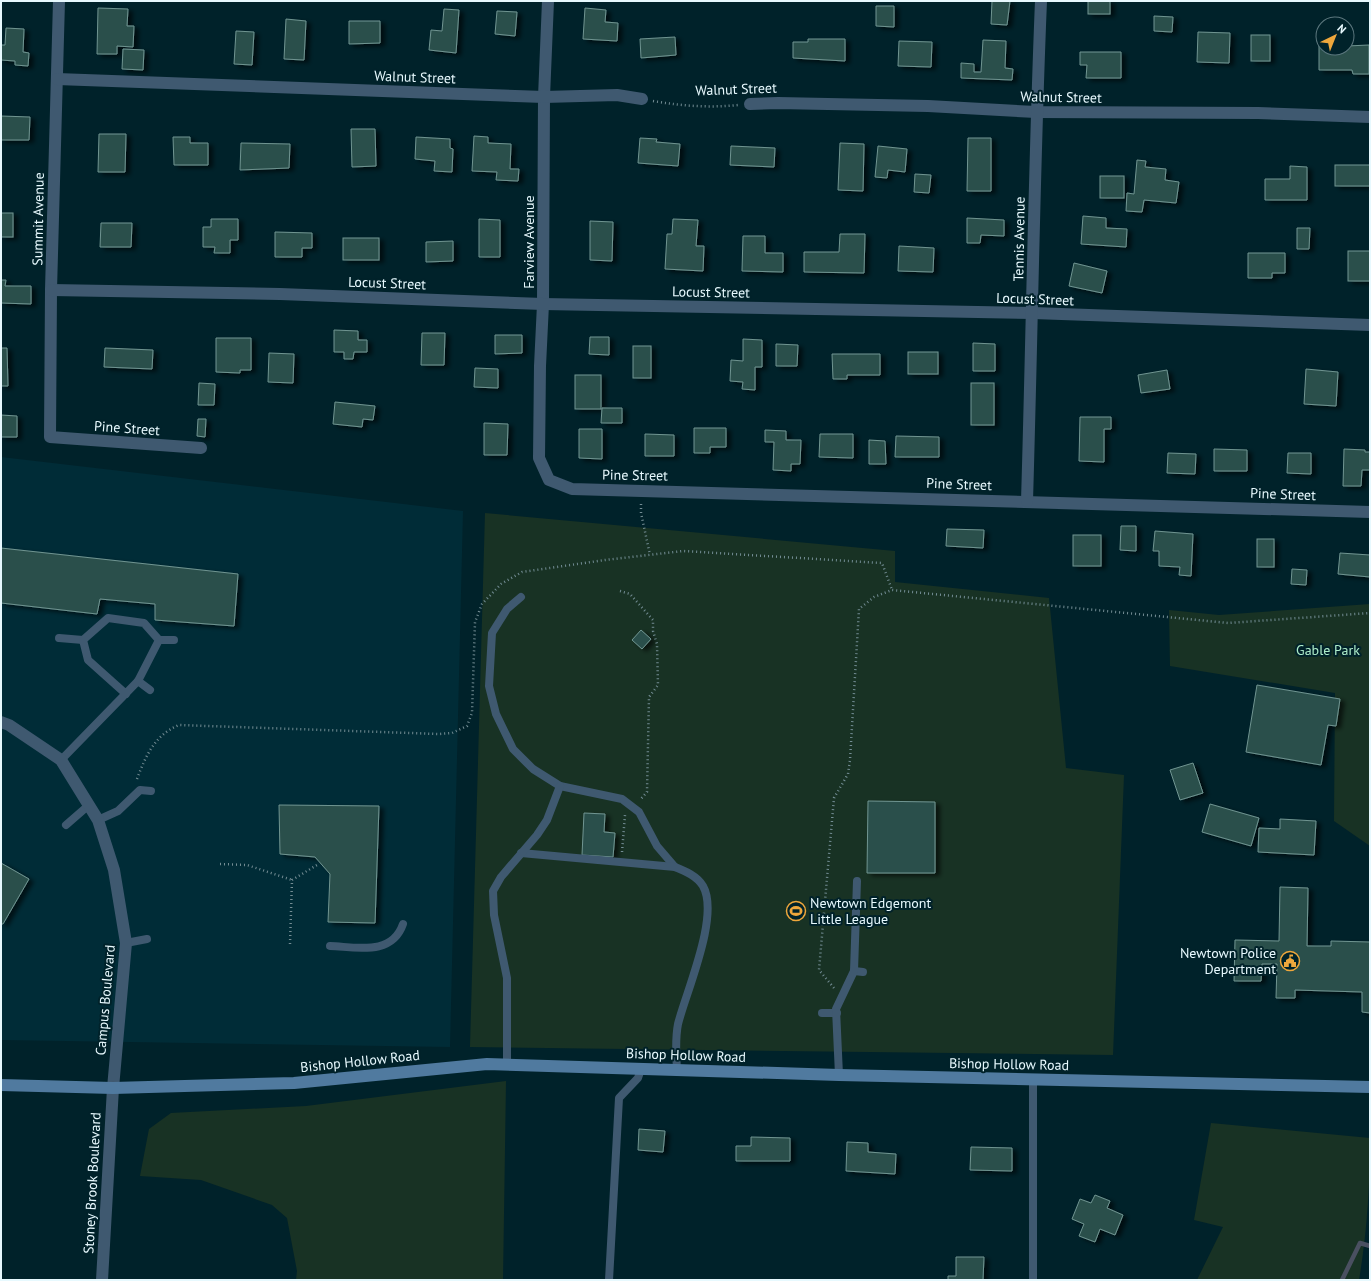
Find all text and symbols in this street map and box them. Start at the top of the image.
north arrow [1315,16,1355,56]
text: N [1334,21,1349,36]
street label: Walnut Street [374,67,456,87]
street label: Walnut Street [695,79,777,99]
street label: Walnut Street [1020,87,1102,107]
street label: Summit Avenue [28,172,48,266]
street label: Farview Avenue [520,195,538,289]
street label: Tennis Avenue [1009,196,1029,282]
street label: Locust Street [348,273,426,293]
street label: Locust Street [672,282,750,302]
street label: Locust Street [996,289,1074,309]
street label: Pine Street [94,417,161,439]
street label: Pine Street [602,465,668,485]
street label: Pine Street [926,474,992,494]
street label: Pine Street [1250,484,1316,504]
park label: Gable Park [1296,641,1360,659]
place label: Newtown Edgemont Little League [810,894,931,928]
sports icon: Newtown Edgemont Little League [785,900,807,922]
street label: Campus Boulevard [91,944,119,1056]
place label: Newtown Police Department [1180,944,1276,978]
public building icon: Newtown Police Department [1279,950,1301,972]
street label: Bishop Hollow Road [626,1044,746,1066]
street label: Bishop Hollow Road [299,1046,421,1076]
street label: Bishop Hollow Road [949,1054,1069,1074]
street label: Stoney Brook Boulevard [79,1112,105,1254]

